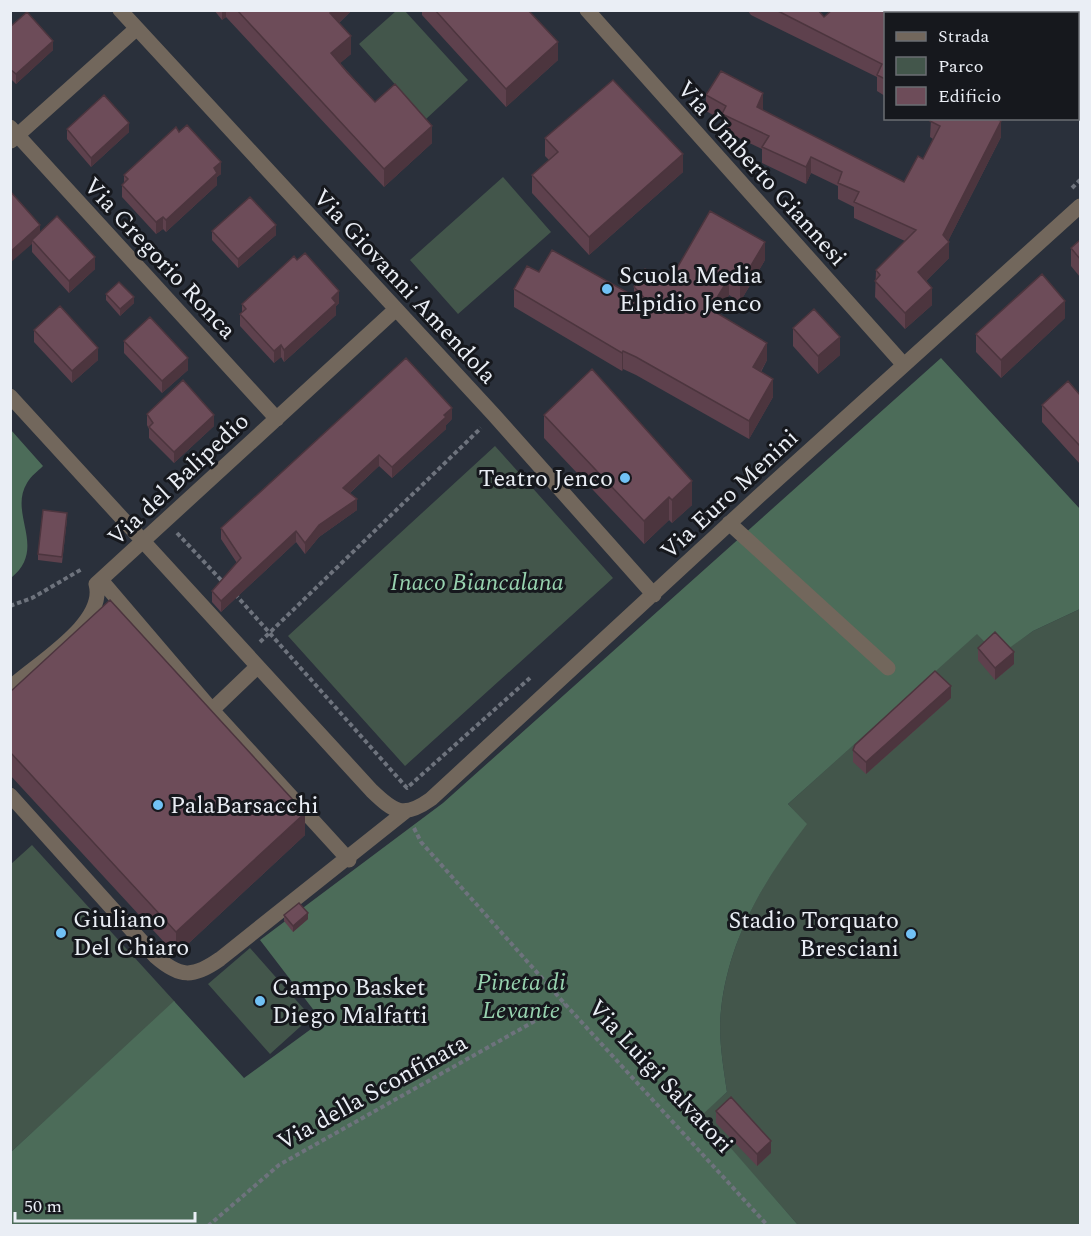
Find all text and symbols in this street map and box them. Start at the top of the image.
legend [884,12,1079,120]
text: Strada [938,23,989,50]
text: Parco [938,53,983,80]
street label: Via Umberto Giannesi [668,73,855,275]
text: Edificio [938,83,1001,110]
street label: Via Gregorio Ronca [74,169,244,348]
street label: Via Giovanni Amendola [304,181,505,393]
place label: Scuola Media Elpidio Jenco [619,258,762,322]
marker: Scuola Media Elpidio Jenco [600,282,614,296]
street label: Via del Balipedio [100,404,258,555]
street label: Via Euro Menini [652,421,807,569]
place label: Teatro Jenco [478,461,613,497]
marker: Teatro Jenco [618,471,632,485]
park label: Inaco Biancalana [390,565,564,601]
place label: PalaBarsacchi [170,788,319,824]
marker: PalaBarsacchi [151,798,165,812]
place label: Giuliano Del Chiaro [73,902,189,966]
place label: Stadio Torquato Bresciani [728,903,899,967]
marker: Giuliano Del Chiaro [54,926,68,940]
marker: Stadio Torquato Bresciani [904,927,918,941]
park label: Pineta di Levante [476,965,566,1029]
place label: Campo Basket Diego Malfatti [272,970,428,1034]
street label: Via Luigi Salvatori [579,991,741,1162]
marker: Campo Basket Diego Malfatti [253,994,267,1008]
street label: Via della Sconfinata [271,1025,475,1160]
scale bar [15,1185,195,1223]
text: 50 m [24,1193,62,1220]

